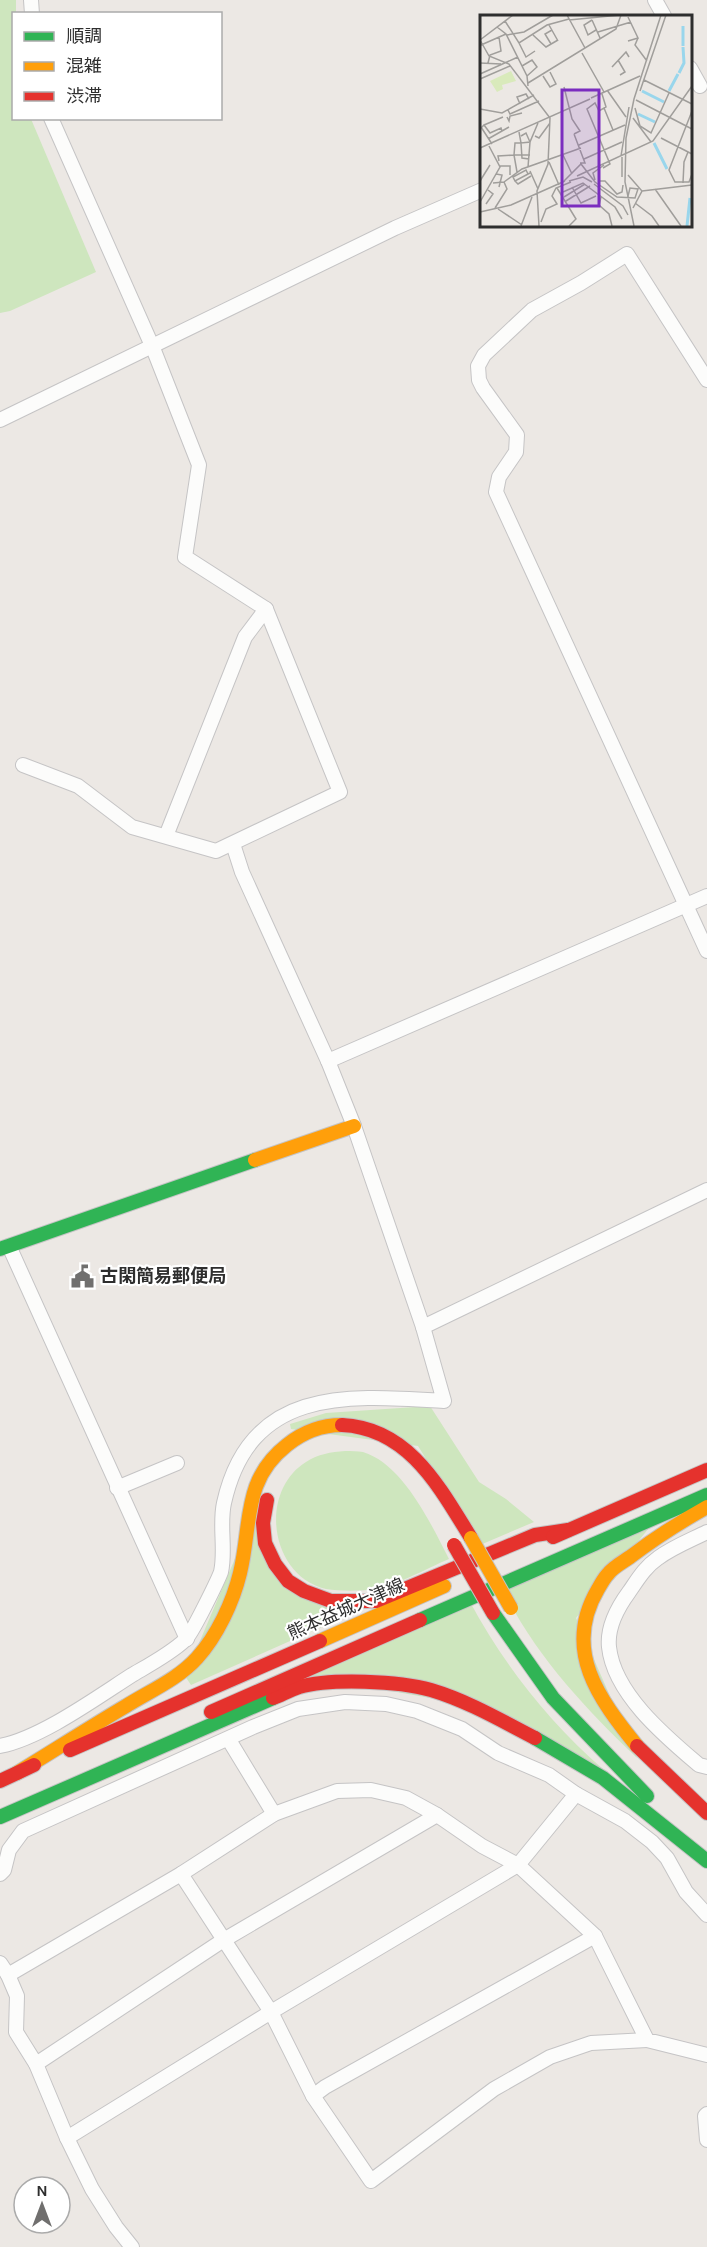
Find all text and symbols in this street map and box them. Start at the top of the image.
legend [12,12,222,120]
inset map [480,15,692,226]
text: 順調 [66,25,102,47]
text: 混雑 [66,55,102,77]
text: 渋滞 [66,85,102,107]
public building icon: 古閑簡易郵便局 [69,1263,95,1289]
place label: 古閑簡易郵便局 [100,1265,226,1287]
street label: 熊本益城大津線 [284,1573,408,1645]
north arrow [12,2175,72,2235]
text: N [36,2181,48,2200]

